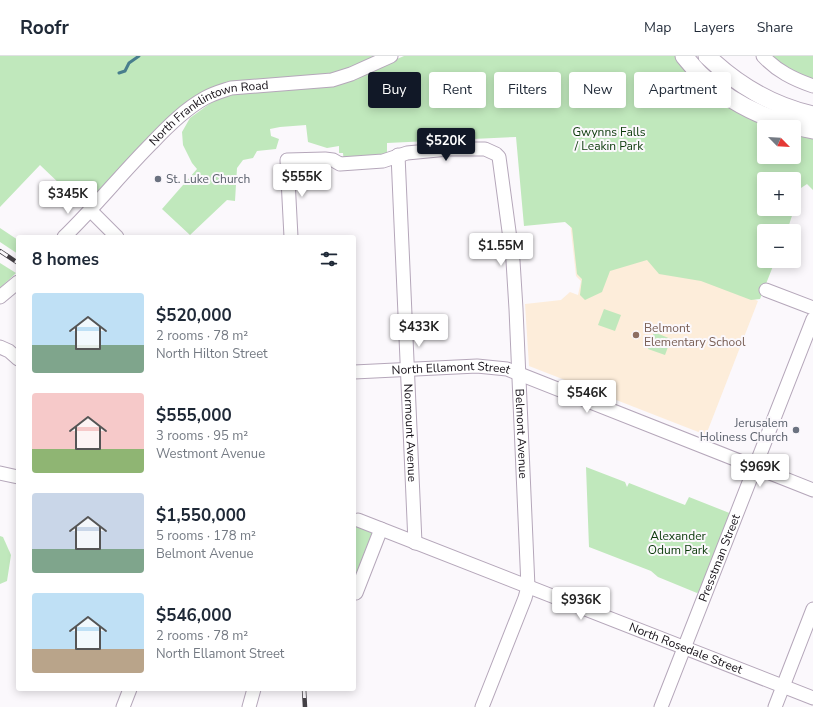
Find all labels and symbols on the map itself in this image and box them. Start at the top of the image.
street label: North Franklintown Road [146,77,269,149]
north arrow [757,120,801,164]
park label: Gwynns Falls / Leakin Park [572,124,646,154]
pin: $520K [418,128,474,162]
pin: $555K [274,164,330,198]
place label: St. Luke Church [166,171,250,187]
marker: St. Luke Church [153,174,163,184]
pin: $345K [40,181,96,215]
pin: $1.55M [468,233,534,267]
pin: $433K [391,314,447,348]
place label: Belmont Elementary School [644,320,746,350]
marker: Belmont Elementary School [631,330,641,340]
street label: North Ellamont Street [391,358,514,378]
pin: $546K [559,380,615,414]
street label: Normount Avenue [400,383,420,482]
street label: Belmont Avenue [511,388,531,479]
place label: Jerusalem Holiness Church [700,415,788,445]
marker: Jerusalem Holiness Church [791,425,801,435]
pin: $969K [732,454,788,488]
street label: Presstman Street [695,511,744,604]
park label: Alexander Odum Park [648,528,709,558]
pin: $936K [553,587,609,621]
street label: North Rosedale Street [627,619,745,678]

